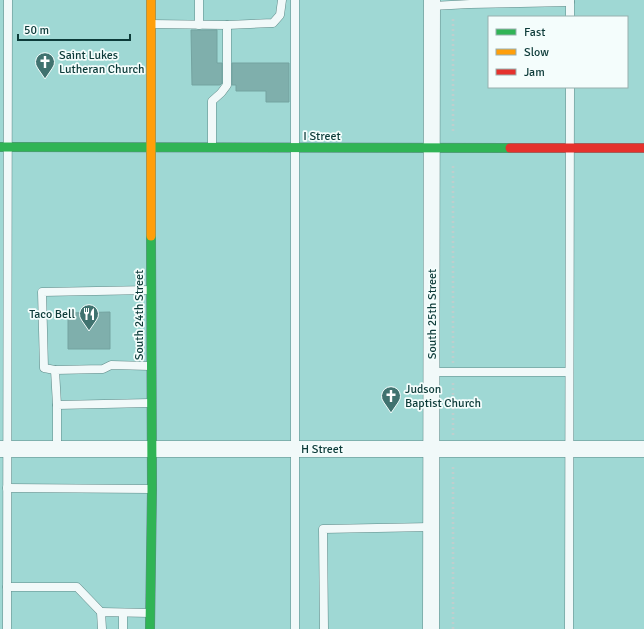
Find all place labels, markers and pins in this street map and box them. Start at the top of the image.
place label: Saint Lukes Lutheran Church [59,48,145,77]
church icon: Saint Lukes Lutheran Church [34,51,56,79]
restaurant icon: Taco Bell [78,303,100,331]
place label: Taco Bell [29,307,75,322]
place label: Judson Baptist Church [405,382,481,411]
church icon: Judson Baptist Church [380,385,402,413]

